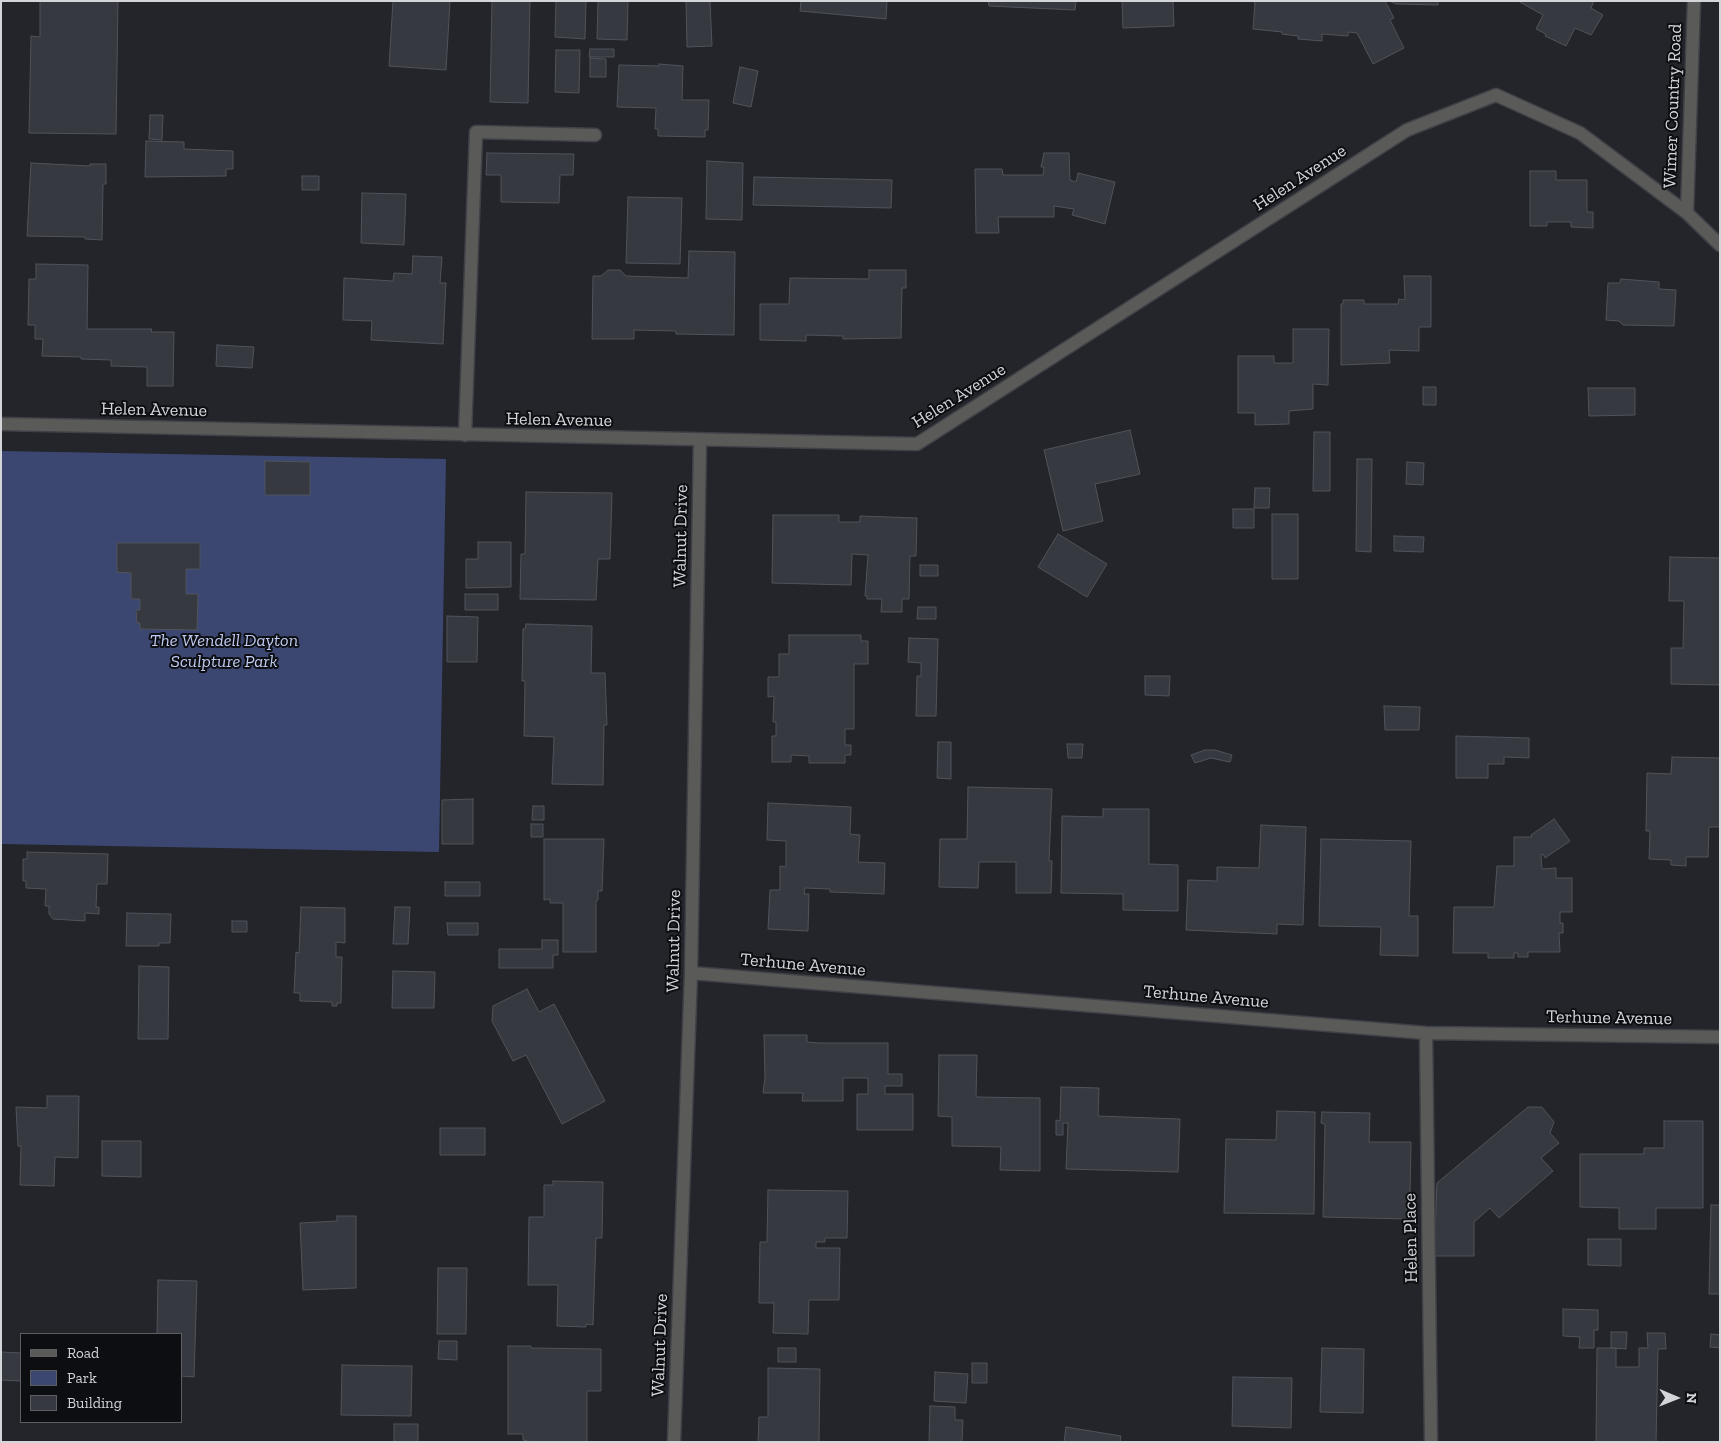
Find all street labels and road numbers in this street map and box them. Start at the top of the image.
street label: Wimer Country Road [1659,23,1687,189]
street label: Helen Avenue [1250,140,1350,216]
street label: Helen Avenue [908,359,1010,433]
street label: Helen Avenue [101,398,207,422]
street label: Helen Avenue [506,408,612,432]
street label: Walnut Drive [669,484,693,588]
street label: Walnut Drive [662,889,686,993]
street label: Terhune Avenue [739,949,867,981]
street label: Terhune Avenue [1142,981,1270,1013]
street label: Terhune Avenue [1546,1006,1672,1030]
street label: Helen Place [1399,1193,1423,1283]
street label: Walnut Drive [647,1293,673,1397]

